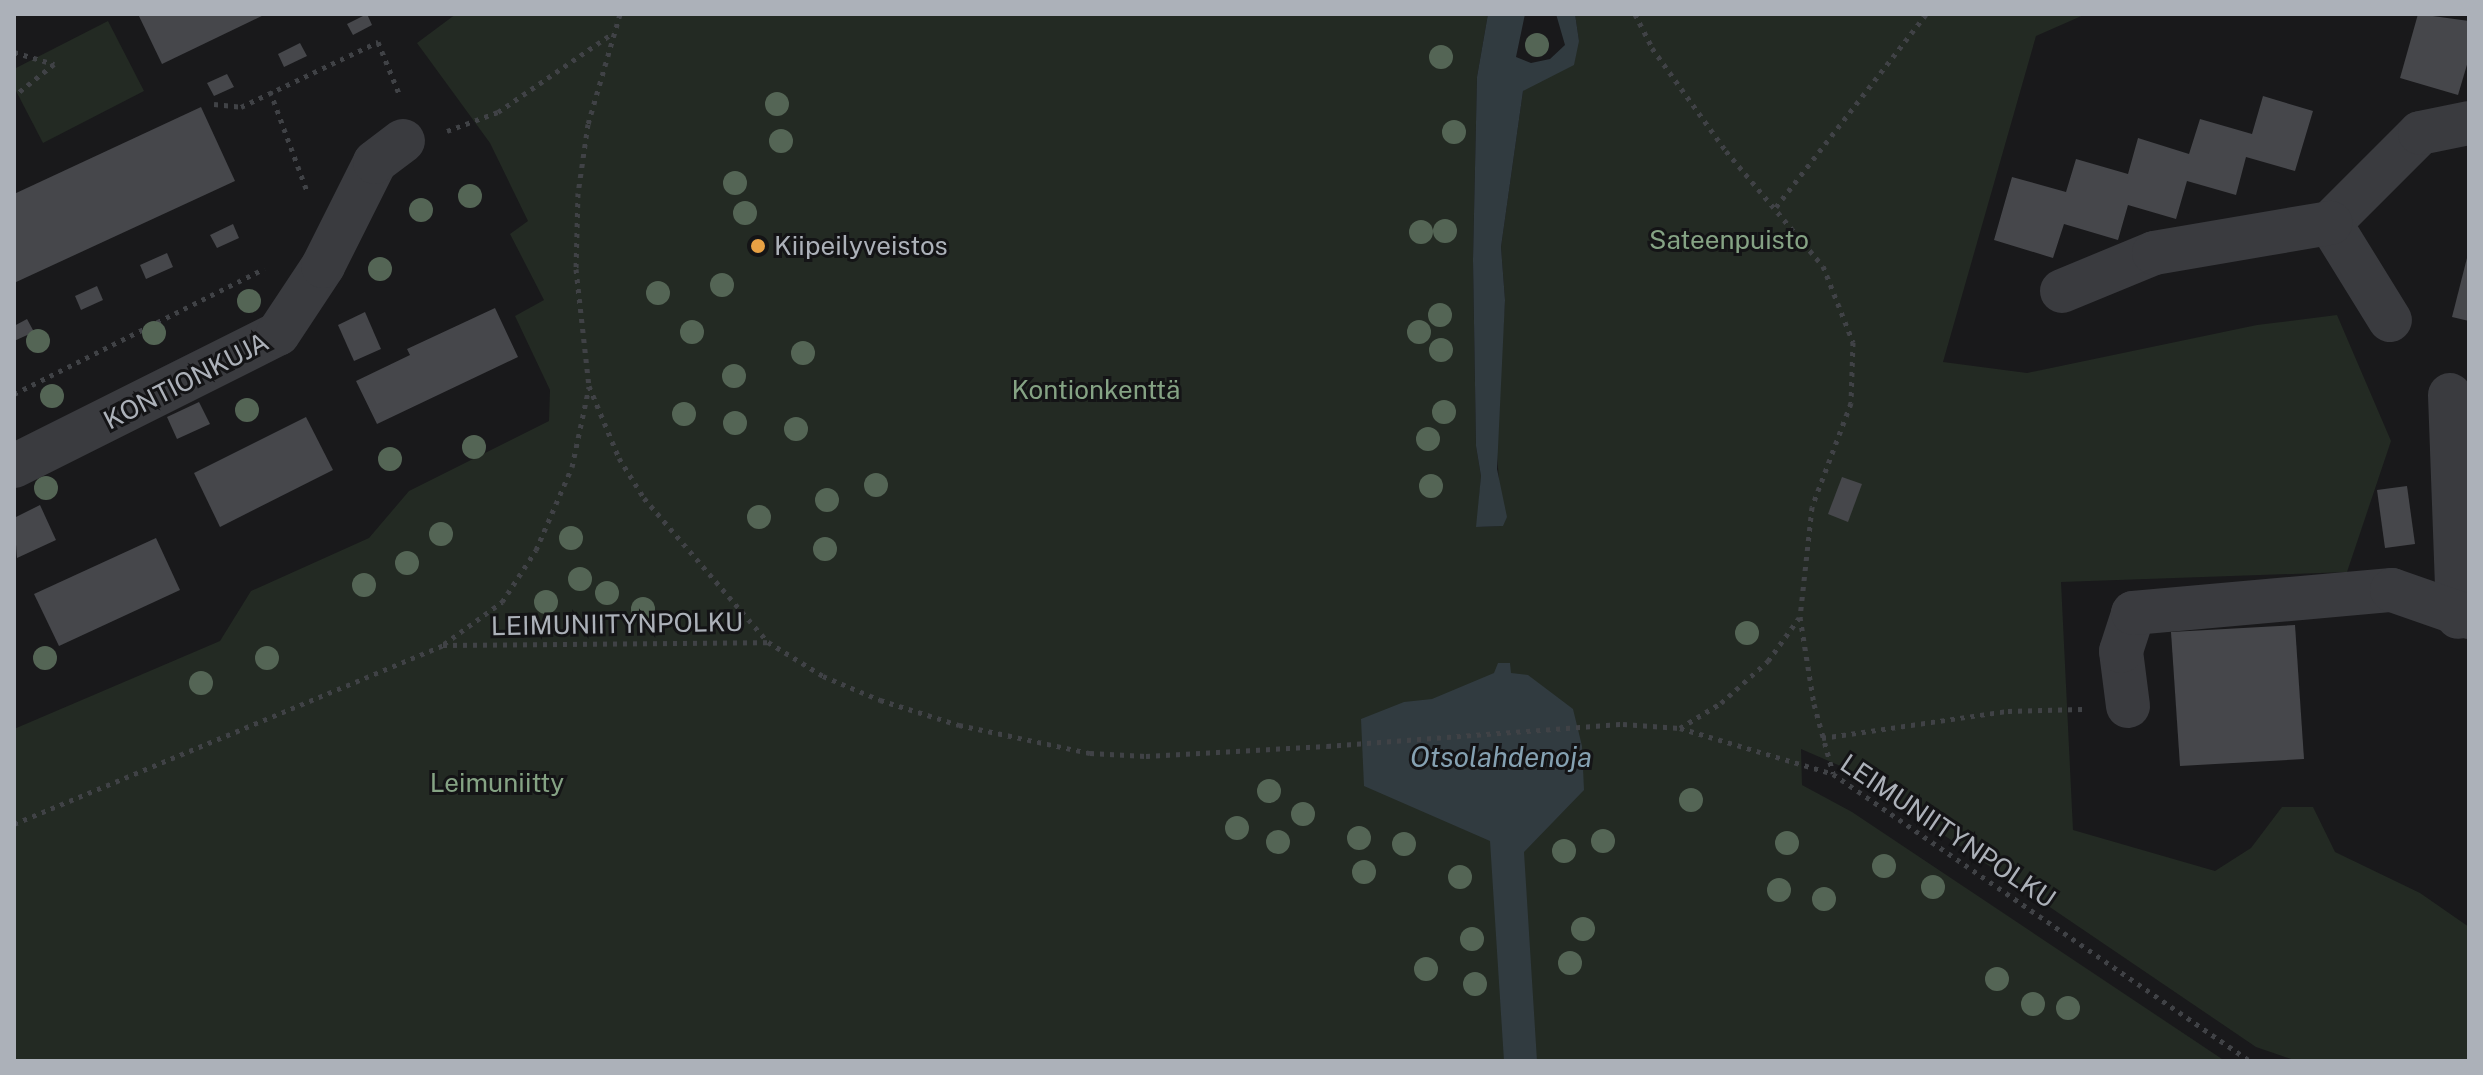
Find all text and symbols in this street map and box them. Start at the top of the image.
park label: Sateenpuisto [1649,224,1809,256]
place label: Kiipeilyveistos [774,230,948,262]
marker: Kiipeilyveistos [749,237,767,255]
street label: KONTIONKUJA [98,326,274,436]
park label: Kontionkenttä [1012,374,1180,406]
street label: LEIMUNIITYNPOLKU [491,606,743,642]
water label: Otsolahdenoja [1410,740,1592,774]
street label: LEIMUNIITYNPOLKU [1835,748,2061,914]
park label: Leimuniitty [430,767,564,799]

